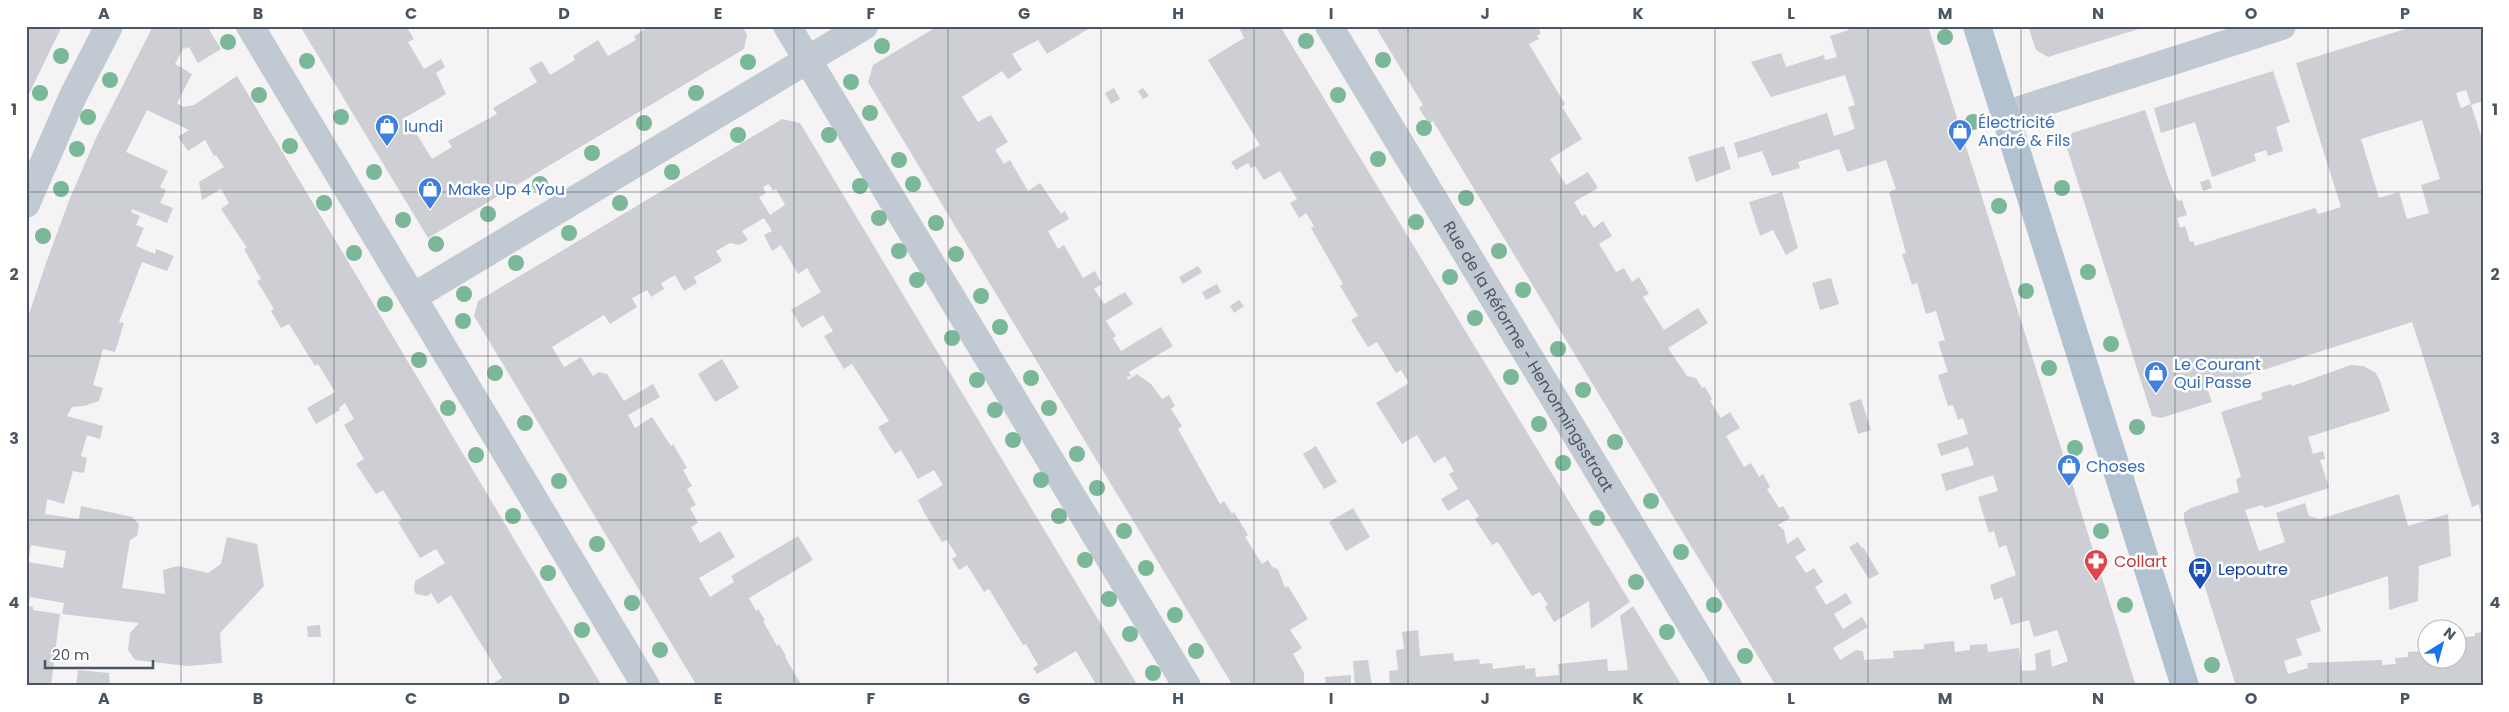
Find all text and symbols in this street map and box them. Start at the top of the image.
text: A [98,2,110,25]
text: B [253,2,263,25]
text: C [405,2,417,25]
text: D [558,2,570,25]
text: E [714,2,722,25]
text: F [867,2,876,25]
text: G [1018,2,1030,25]
text: H [1172,2,1184,25]
text: I [1329,2,1333,25]
text: J [1480,2,1490,25]
text: K [1632,2,1644,25]
text: L [1787,2,1795,25]
text: M [1938,2,1952,25]
text: N [2092,2,2104,25]
text: O [2245,2,2258,25]
text: P [2400,2,2410,25]
text: 1 [11,98,17,121]
text: 1 [2492,98,2498,121]
place label: Électricité André & Fils [1978,111,2070,152]
shop icon: lundi [374,113,400,147]
place label: lundi [404,115,443,138]
shop icon: Électricité André & Fils [1947,118,1973,152]
shop icon: Make Up 4 You [417,176,443,210]
place label: Make Up 4 You [448,178,565,201]
street label: Rue de la Réforme - Hervormingsstraat [1437,217,1619,497]
text: 2 [9,263,19,286]
text: 2 [2490,263,2500,286]
place label: Le Courant Qui Passe [2174,353,2261,394]
shop icon: Le Courant Qui Passe [2143,360,2169,394]
text: 3 [9,427,19,450]
text: 3 [2490,427,2500,450]
shop icon: Choses [2056,453,2082,487]
place label: Choses [2086,455,2145,478]
pharmacy icon: Collart [2083,548,2109,582]
place label: Collart [2114,550,2167,573]
bus stop icon: Lepoutre [2187,556,2213,590]
place label: Lepoutre [2218,558,2288,581]
text: 4 [9,591,20,614]
text: 4 [2490,591,2501,614]
north arrow [2416,620,2466,670]
text: N [2440,622,2460,645]
scale bar [45,637,152,669]
text: 20 m [52,644,90,665]
text: A [98,687,110,710]
text: B [253,687,263,710]
text: C [405,687,417,710]
text: D [558,687,570,710]
text: E [714,687,722,710]
text: F [867,687,876,710]
text: G [1018,687,1030,710]
text: H [1172,687,1184,710]
text: I [1329,687,1333,710]
text: J [1480,687,1490,710]
text: K [1632,687,1644,710]
text: L [1787,687,1795,710]
text: M [1938,687,1952,710]
text: N [2092,687,2104,710]
text: O [2245,687,2258,710]
text: P [2400,687,2410,710]

